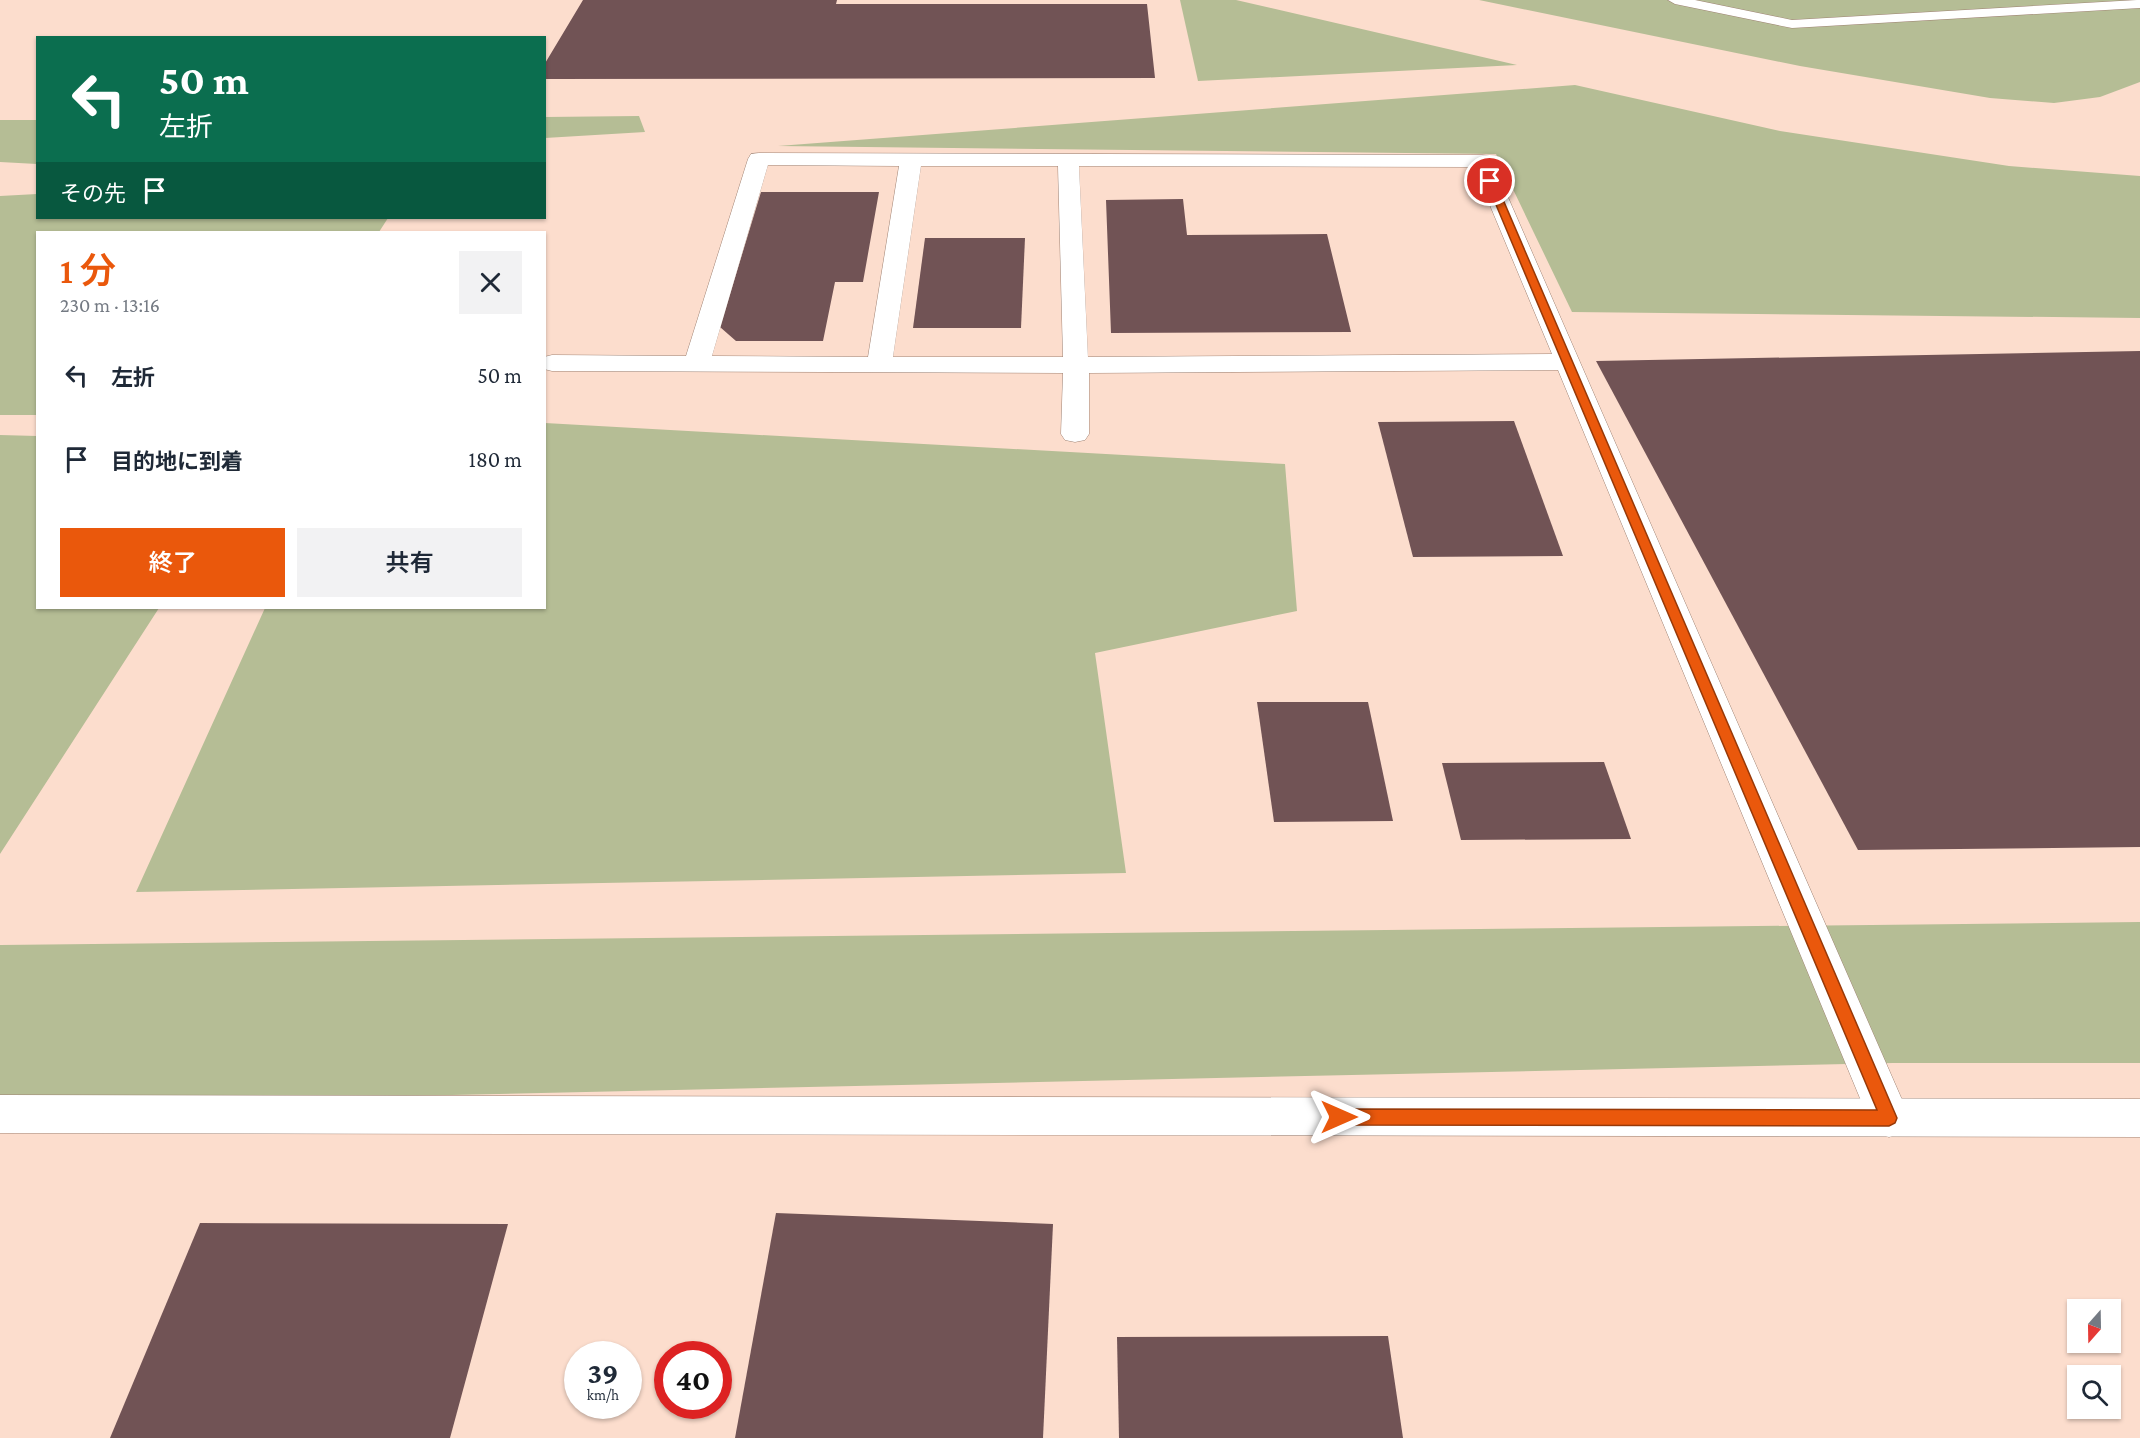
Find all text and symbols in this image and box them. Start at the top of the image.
text: 50 m [159,56,249,103]
icon: left [60,60,138,138]
text: 左折 [159,112,213,142]
pin [1464,155,1515,206]
icon: arrive [1473,164,1506,197]
icon: arrive [138,174,171,207]
text: その先 [60,181,126,206]
text: 1 分 [60,251,116,291]
button: close [459,251,522,314]
text: 230 m · 13:16 [60,294,160,316]
icon: left [60,359,93,392]
text: 50 m [477,363,522,388]
text: 左折 [111,365,155,390]
icon: arrive [60,443,93,476]
text: 180 m [469,447,522,472]
text: 目的地に到着 [111,449,243,474]
button: 終了 [60,528,285,597]
button: 共有 [297,528,522,597]
position arrow [1307,1085,1371,1149]
north arrow [2067,1299,2121,1353]
map controls [2067,1299,2121,1419]
speed limit sign: 40 [654,1341,732,1419]
text: 39 [587,1356,619,1389]
button: search [2067,1365,2121,1419]
text: km/h [587,1387,619,1403]

